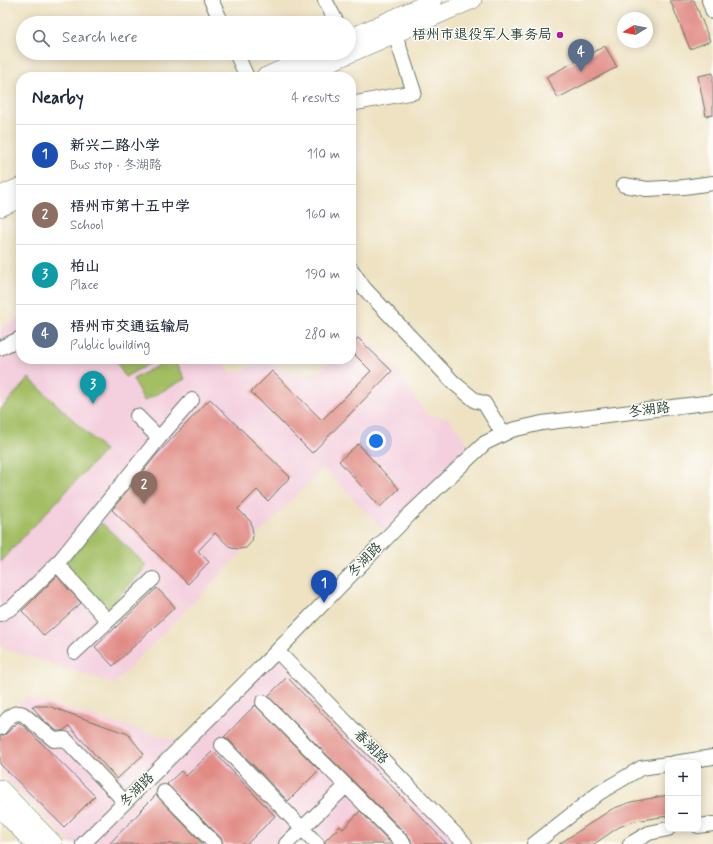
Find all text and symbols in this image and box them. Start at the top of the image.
north arrow [617,12,653,48]
search box [16,16,356,60]
place label: 梧州市退役军人事务局 [412,26,552,44]
icon: search [30,27,52,49]
text: Search here [62,28,138,48]
marker: 梧州市退役军人事务局 [555,30,565,40]
pin: 4 [568,39,594,72]
text: Nearby [32,87,84,109]
text: 4 results [291,90,340,107]
text: 新兴二路小学 [70,136,160,156]
text: 1 [42,146,48,163]
text: 110 m [307,146,340,163]
text: Bus stop · 冬湖路 [70,157,162,174]
text: 梧州市第十五中学 [70,197,190,217]
text: 2 [42,206,48,223]
text: 160 m [305,206,340,223]
text: School [70,217,104,234]
text: 柏山 [70,257,100,277]
text: 3 [42,266,48,283]
text: 190 m [305,266,340,283]
text: Place [70,277,99,294]
text: 梧州市交通运输局 [70,317,190,337]
text: 4 [41,326,49,343]
text: 280 m [305,326,340,343]
text: Public building [70,337,150,354]
pin: 3 [80,371,106,404]
street label: 冬湖路 [627,399,671,421]
your location [366,431,386,451]
pin: 2 [131,471,157,504]
street label: 冬湖路 [344,539,386,581]
pin: 1 [311,570,337,603]
street label: 春湖路 [350,726,392,768]
map controls [665,760,701,832]
button: + [665,760,701,796]
street label: 冬湖路 [116,769,158,811]
button: − [665,796,701,832]

